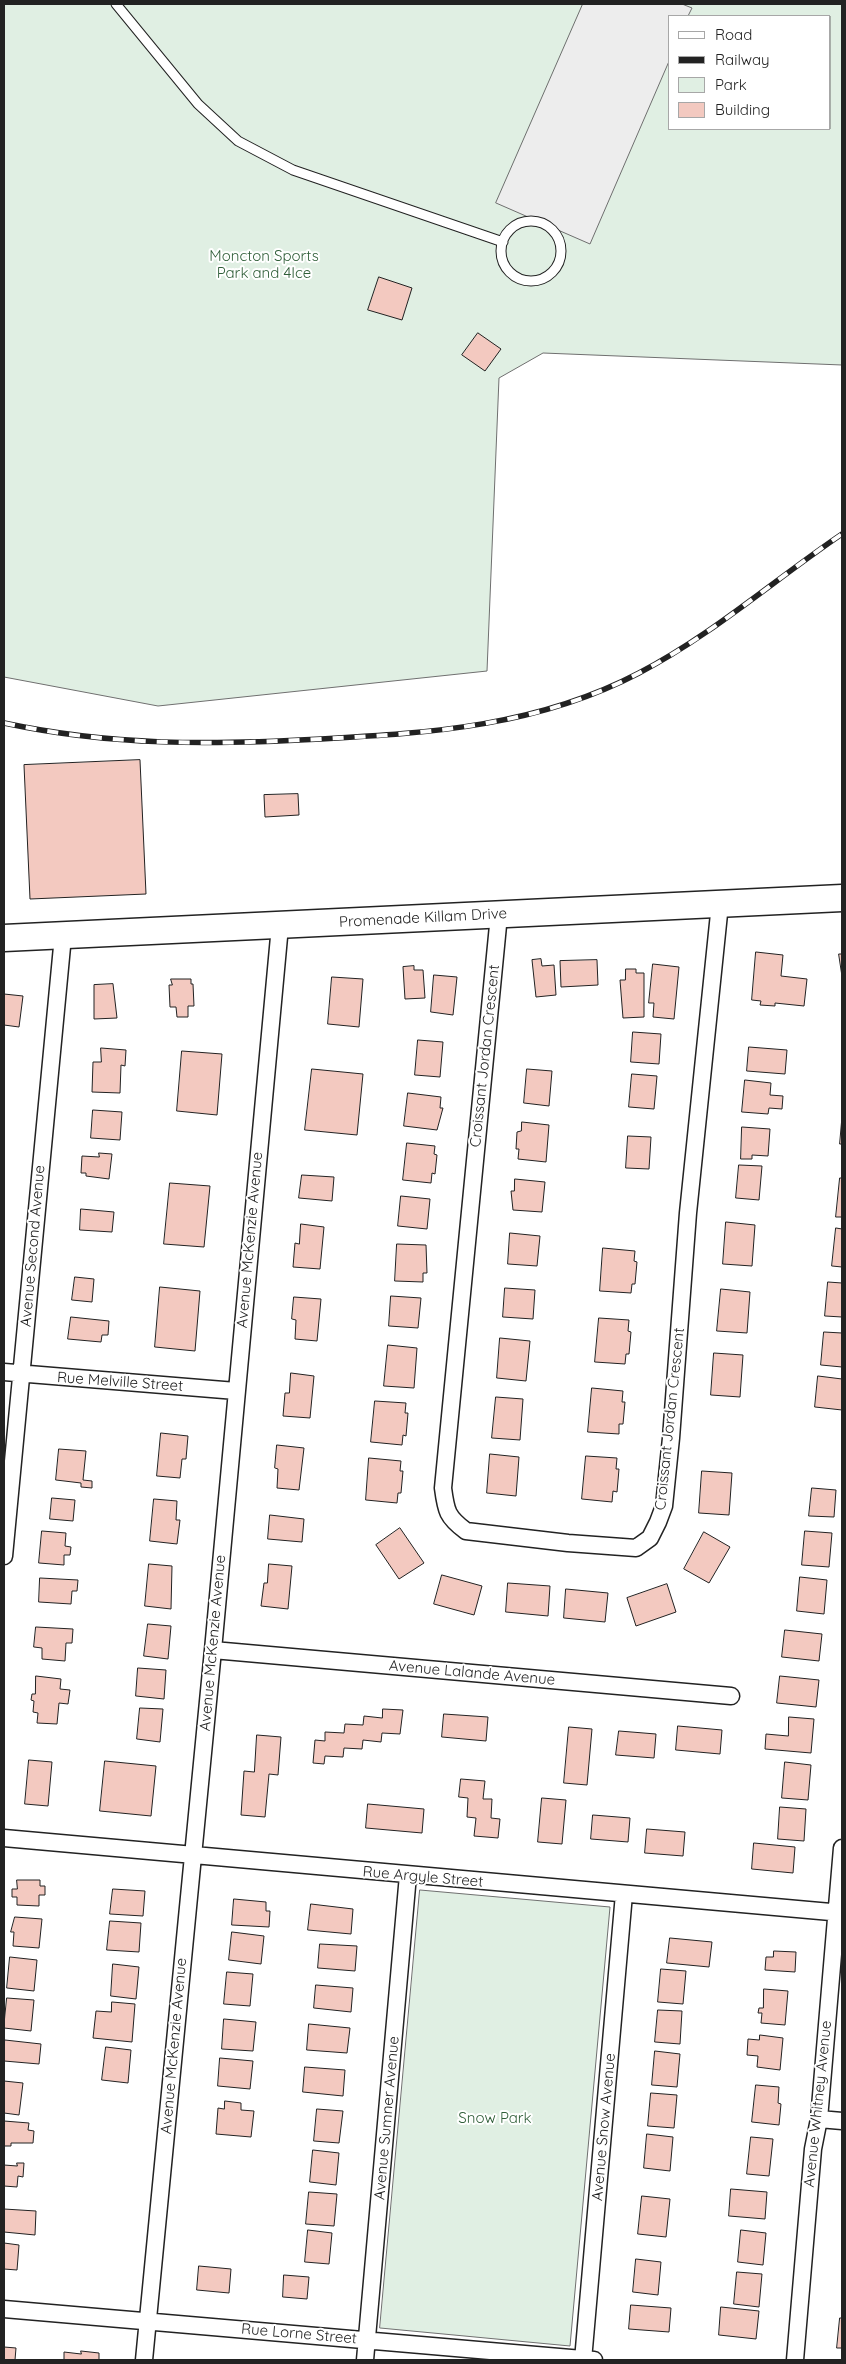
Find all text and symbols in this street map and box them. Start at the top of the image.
legend [668,15,831,130]
text: Road [715,25,752,44]
text: Railway [715,50,770,69]
text: Park [715,75,747,94]
text: Building [715,100,770,119]
park label: Moncton Sports Park and 4Ice [209,247,319,282]
street label: Promenade Killam Drive [339,905,507,931]
street label: Croissant Jordan Crescent [466,964,504,1148]
street label: Avenue McKenzie Avenue [233,1151,267,1329]
street label: Avenue Second Avenue [17,1164,49,1328]
street label: Croissant Jordan Crescent [651,1327,689,1511]
street label: Rue Melville Street [56,1369,184,1395]
street label: Avenue McKenzie Avenue [196,1554,230,1732]
street label: Avenue Lalande Avenue [388,1657,556,1689]
street label: Rue Argyle Street [362,1863,484,1891]
street label: Avenue McKenzie Avenue [157,1957,191,2135]
street label: Avenue Whitney Avenue [800,2020,836,2188]
street label: Avenue Sumner Avenue [371,2035,403,2201]
street label: Avenue Snow Avenue [589,2052,619,2202]
park label: Snow Park [458,2109,532,2127]
street label: Rue Lorne Street [240,2320,358,2348]

